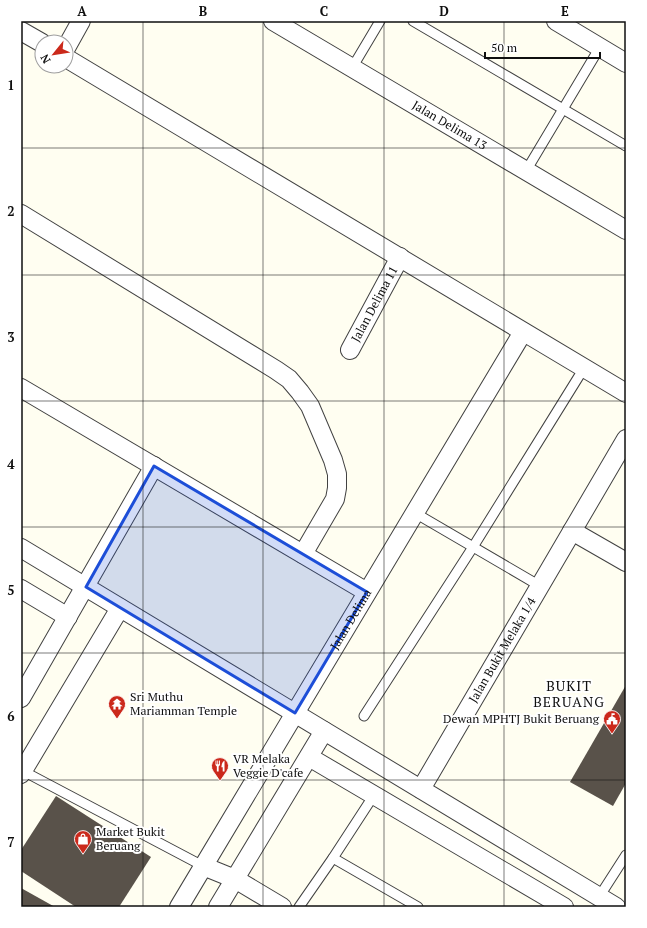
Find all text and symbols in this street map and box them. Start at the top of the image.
text: A [77,2,87,20]
text: B [199,2,207,20]
text: C [320,2,328,20]
text: D [439,2,449,20]
text: E [561,2,569,20]
north arrow [34,34,74,74]
scale bar [485,34,600,60]
text: 50 m [491,40,518,55]
text: N [37,51,53,66]
text: 1 [7,76,15,94]
street label: Jalan Delima 13 [410,97,490,153]
text: 2 [7,202,15,220]
street label: Jalan Delima 11 [348,263,401,344]
text: 3 [7,328,15,346]
text: 4 [7,455,15,473]
text: 5 [7,581,15,599]
street label: Jalan Delima [327,586,374,652]
street label: Jalan Bukit Melaka 1/4 [465,594,539,705]
district label: BUKIT BERUANG [533,676,605,711]
place label: Sri Muthu Mariamman Temple [130,689,237,718]
temple icon: Sri Muthu Mariamman Temple [107,694,127,719]
text: 6 [7,707,15,725]
public building icon: Dewan MPHTJ Bukit Beruang [602,709,622,734]
place label: Dewan MPHTJ Bukit Beruang [443,711,600,726]
place label: VR Melaka Veggie D'cafe [233,751,303,780]
restaurant icon: VR Melaka Veggie D'cafe [210,756,230,781]
place label: Market Bukit Beruang [96,824,166,853]
shop icon: Market Bukit Beruang [73,829,93,854]
text: 7 [7,833,15,851]

